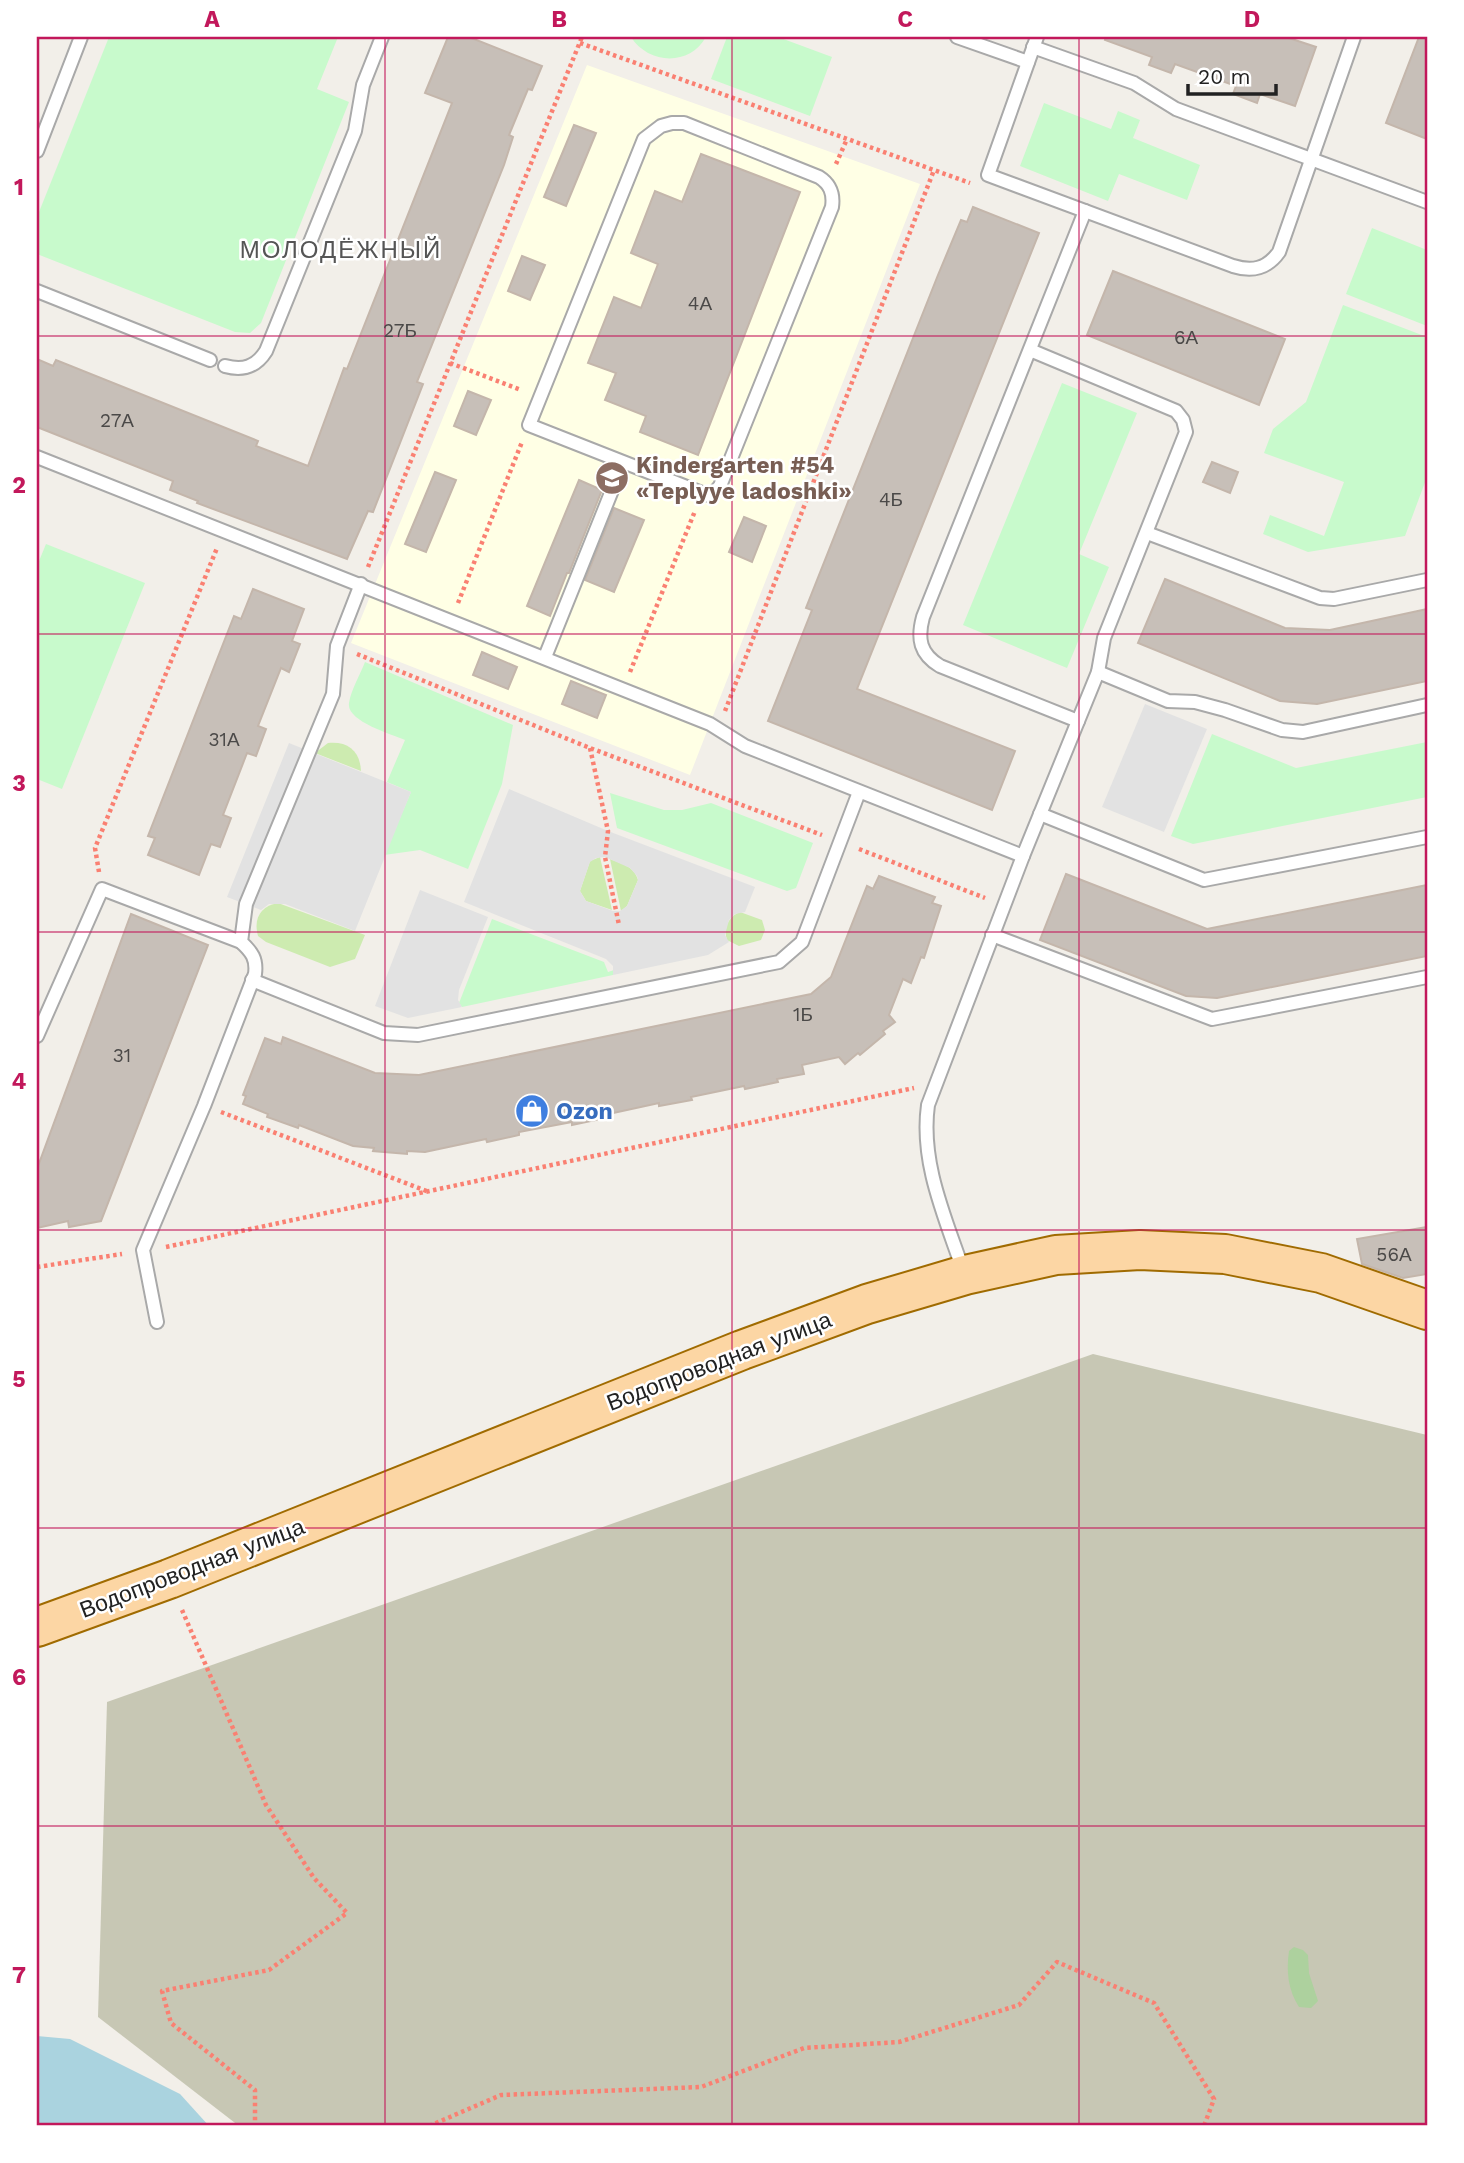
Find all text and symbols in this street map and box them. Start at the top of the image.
text: A [204,6,220,33]
text: B [551,6,567,33]
text: C [897,6,913,33]
text: D [1244,6,1260,33]
scale bar [1188,52,1275,96]
text: 20 m [1198,64,1250,89]
text: 1 [14,174,24,201]
district label: МОЛОДЁЖНЫЙ [240,236,442,264]
house number: 4А [688,292,712,315]
house number: 27Б [383,319,417,342]
house number: 6А [1174,326,1198,349]
house number: 27А [100,409,134,432]
place label: Kindergarten #54 «Teplyye ladoshki» [636,452,852,505]
school or university icon: Kindergarten #54 «Teplyye ladoshki» [593,459,631,497]
text: 2 [12,472,26,499]
house number: 4Б [879,488,903,511]
house number: 31А [208,728,240,751]
text: 3 [12,770,26,797]
house number: 1Б [793,1003,813,1026]
house number: 31 [113,1044,131,1067]
text: 4 [12,1068,27,1095]
shop icon: Ozon [513,1092,551,1130]
place label: Ozon [556,1098,613,1125]
house number: 56А [1376,1243,1412,1266]
street label: Водопроводная улица [603,1306,836,1417]
text: 5 [12,1366,26,1393]
street label: Водопроводная улица [76,1513,309,1624]
text: 6 [12,1664,26,1691]
text: 7 [12,1962,26,1989]

